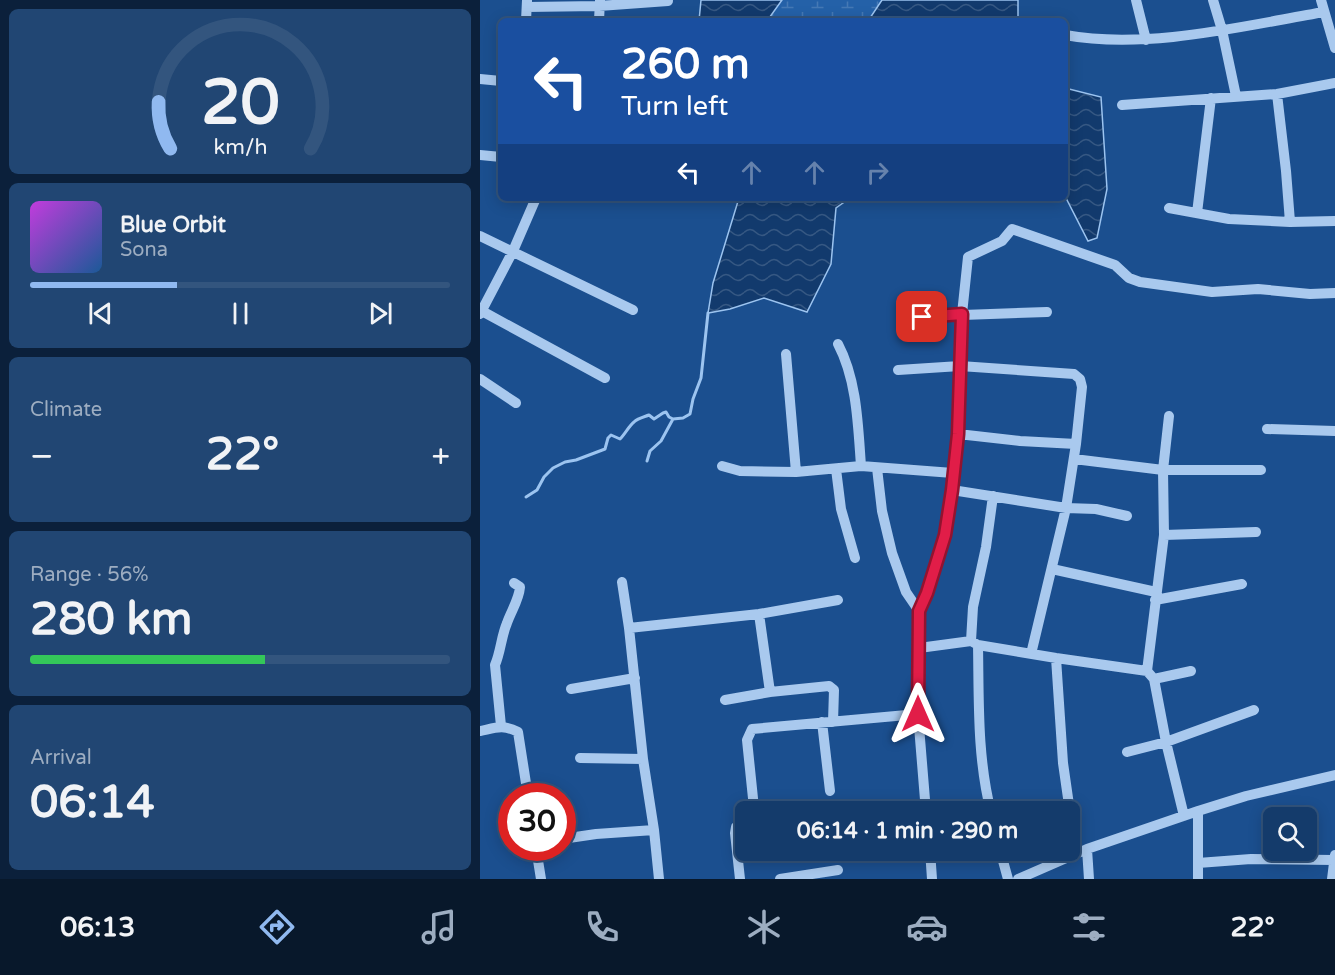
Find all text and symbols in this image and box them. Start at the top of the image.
text: 260 m [621,39,750,90]
icon: left [522,42,600,120]
text: 20 [201,66,279,141]
text: Turn left [621,90,728,123]
text: km/h [213,134,267,160]
icon: left [672,156,705,189]
icon: ahead [735,156,768,189]
icon: ahead [798,156,831,189]
icon: right [861,156,894,189]
text: Blue Orbit [120,212,226,238]
text: Sona [120,238,168,262]
pin [896,291,947,342]
icon: previous [84,297,117,330]
icon: pause [224,297,257,330]
icon: next [364,297,397,330]
icon: arrive [905,300,938,333]
text: Climate [30,398,102,422]
text: 22° [206,428,279,482]
text: − [30,437,54,476]
text: + [431,437,450,476]
text: Range · 56% [30,563,149,587]
text: 280 km [30,593,192,647]
position arrow [886,682,950,746]
text: Arrival [30,746,92,770]
text: 06:14 [30,776,155,830]
speed limit sign: 30 [498,783,576,861]
map controls [1263,807,1317,861]
button: search [1263,807,1317,861]
text: 06:14 · 1 min · 290 m [797,818,1018,844]
icon: directions [256,906,298,948]
icon: music [418,906,460,948]
icon: phone [581,906,623,948]
icon: climate [743,906,785,948]
icon: car [906,906,948,948]
icon: filters [1068,906,1110,948]
text: 06:13 [60,911,135,944]
text: 22° [1231,911,1275,944]

